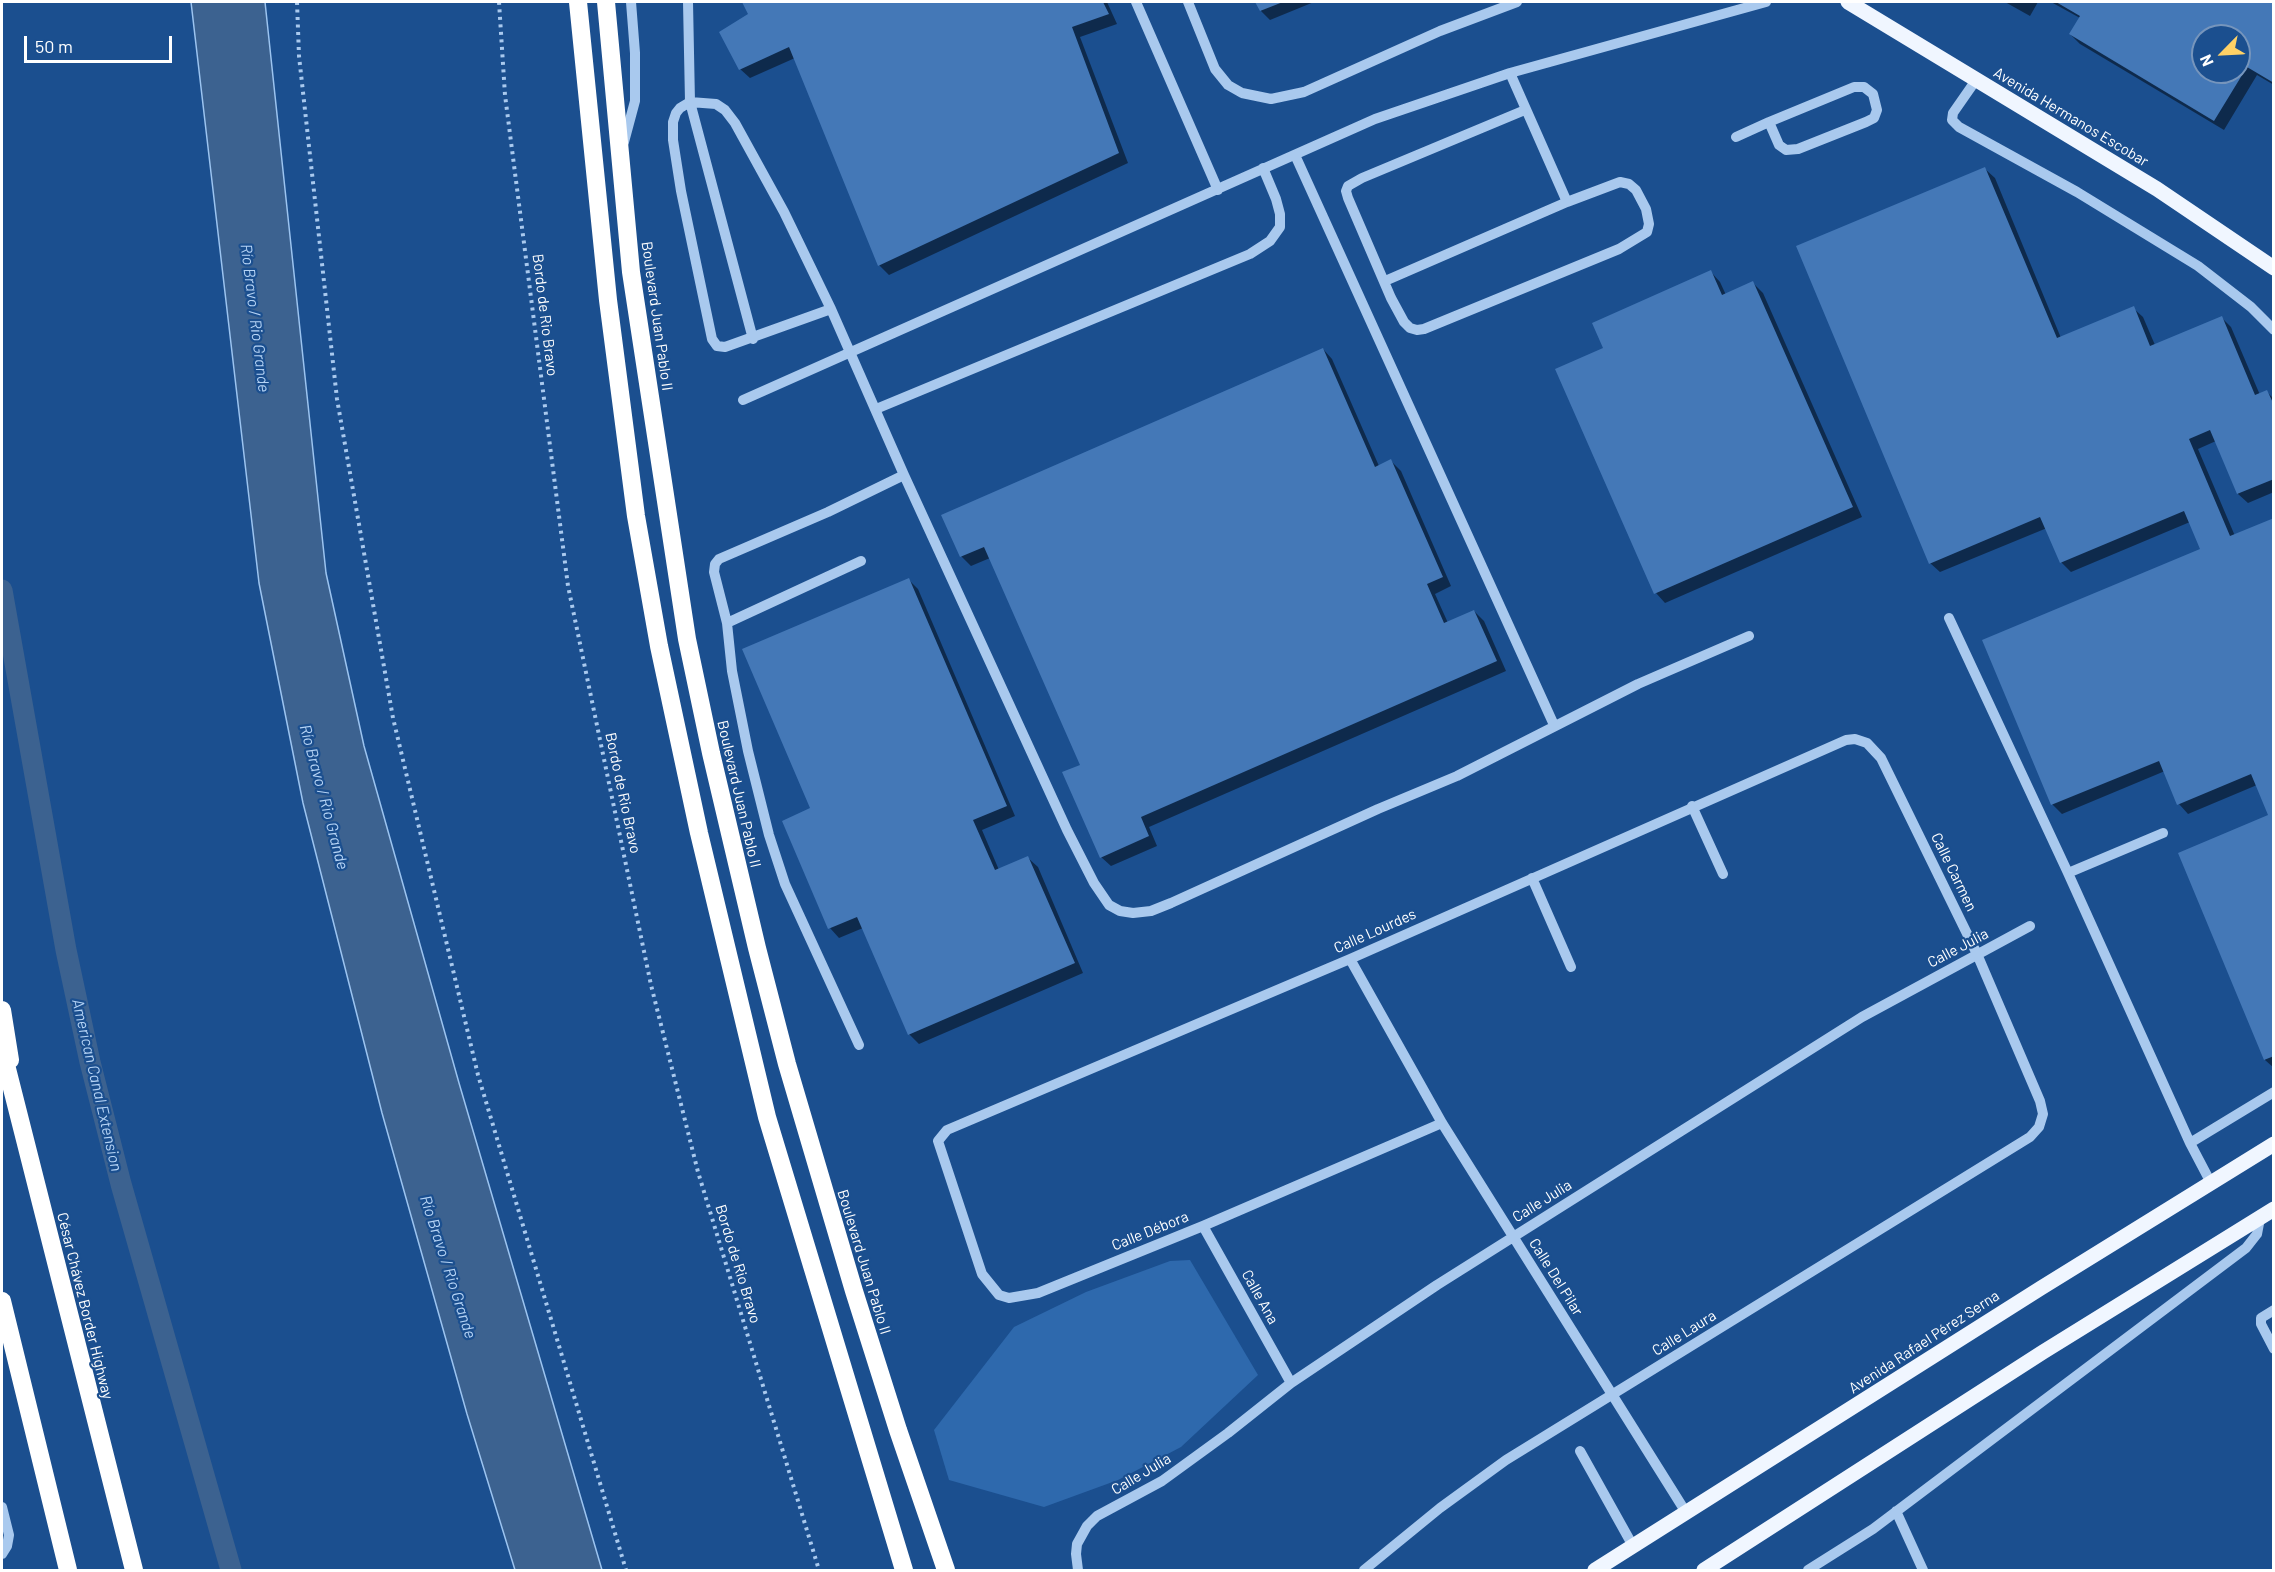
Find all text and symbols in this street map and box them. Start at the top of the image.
scale bar [27,24,176,62]
north arrow [2191,24,2251,84]
text: 50 m [35,35,73,57]
text: N [2195,52,2217,69]
street label: Avenida Hermanos Escobar [1990,64,2152,170]
street label: Boulevard Juan Pablo II [638,240,676,392]
water label: Río Bravo / Rio Grande [236,243,274,393]
street label: Bordo de Rio Bravo [529,253,561,377]
street label: Boulevard Juan Pablo II [713,719,765,869]
water label: Río Bravo / Rio Grande [295,722,353,872]
street label: Bordo de Rio Bravo [601,731,645,855]
street label: Calle Carmen [1927,830,1981,914]
street label: Calle Lourdes [1331,905,1419,957]
street label: Calle Julia [1925,925,1991,971]
water label: American Canal Extension [68,997,126,1173]
street label: Calle Julia [1509,1176,1575,1226]
street label: Boulevard Juan Pablo II [833,1187,895,1337]
water label: Río Bravo / Rio Grande [416,1193,480,1341]
street label: Bordo de Rio Bravo [711,1202,765,1326]
street label: Calle Débora [1109,1207,1191,1255]
street label: César Chávez Border Highway [53,1211,117,1401]
street label: Calle Del Pilar [1525,1235,1587,1319]
street label: Calle Ana [1238,1267,1282,1327]
street label: Avenida Rafael Pérez Serna [1845,1287,2003,1397]
street label: Calle Laura [1649,1306,1719,1360]
street label: Calle Julia [1108,1449,1174,1499]

